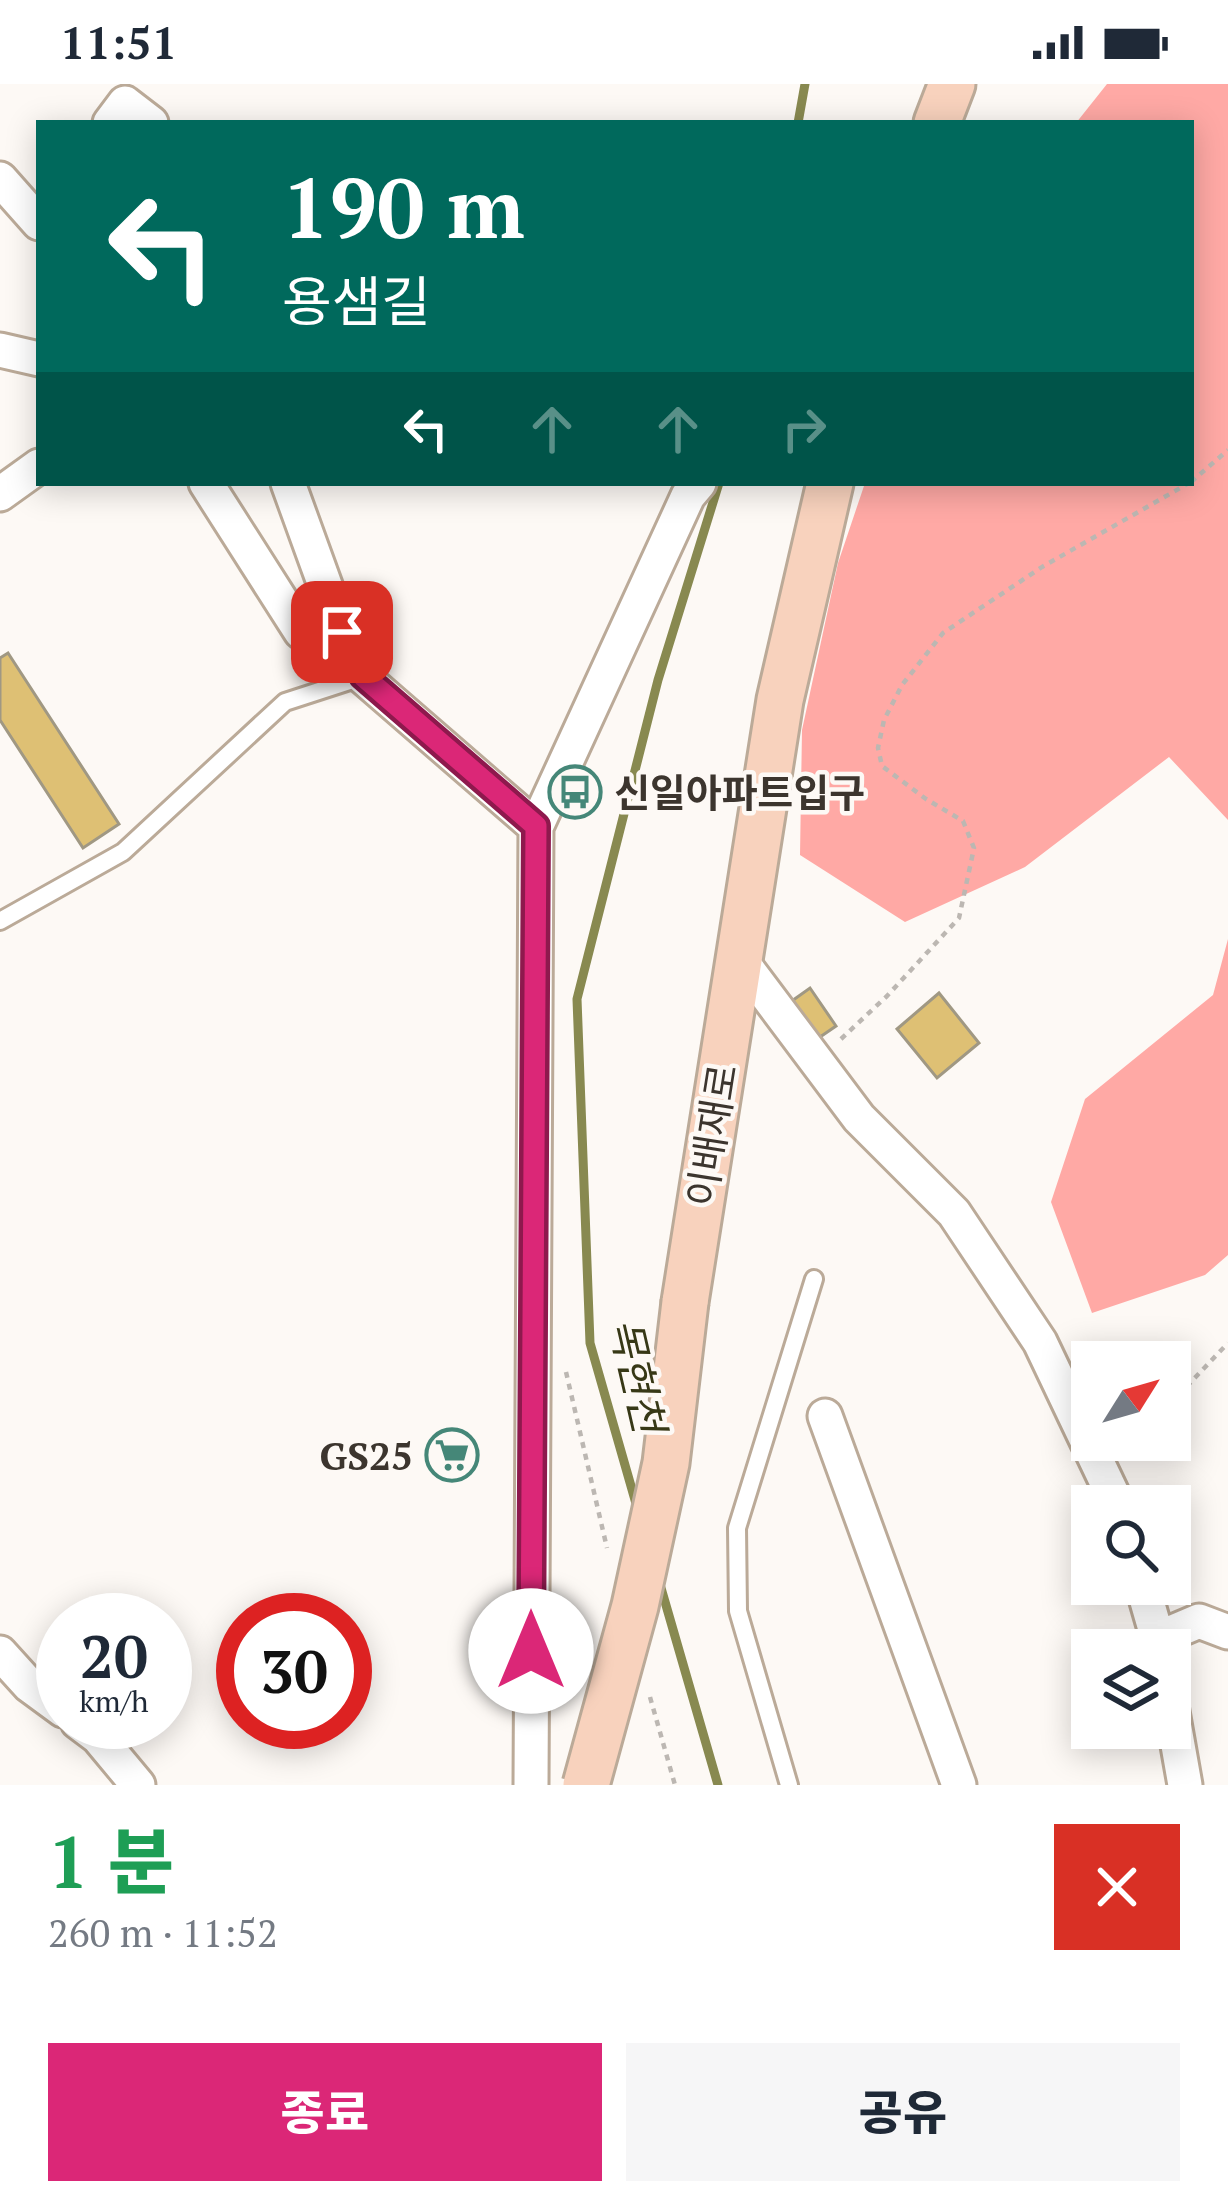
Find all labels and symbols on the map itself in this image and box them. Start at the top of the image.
pin [291,581,393,683]
bus stop icon: 신일아파트입구 [547,764,603,820]
place label: 신일아파트입구 [614,766,865,818]
street label: 이배재로 [674,1060,748,1210]
water label: 목현천 [598,1312,679,1442]
north arrow [1071,1341,1191,1461]
supermarket icon: GS25 [424,1427,480,1483]
place label: GS25 [320,1429,413,1481]
position arrow [468,1588,594,1714]
speed limit sign: 30 [216,1593,372,1749]

